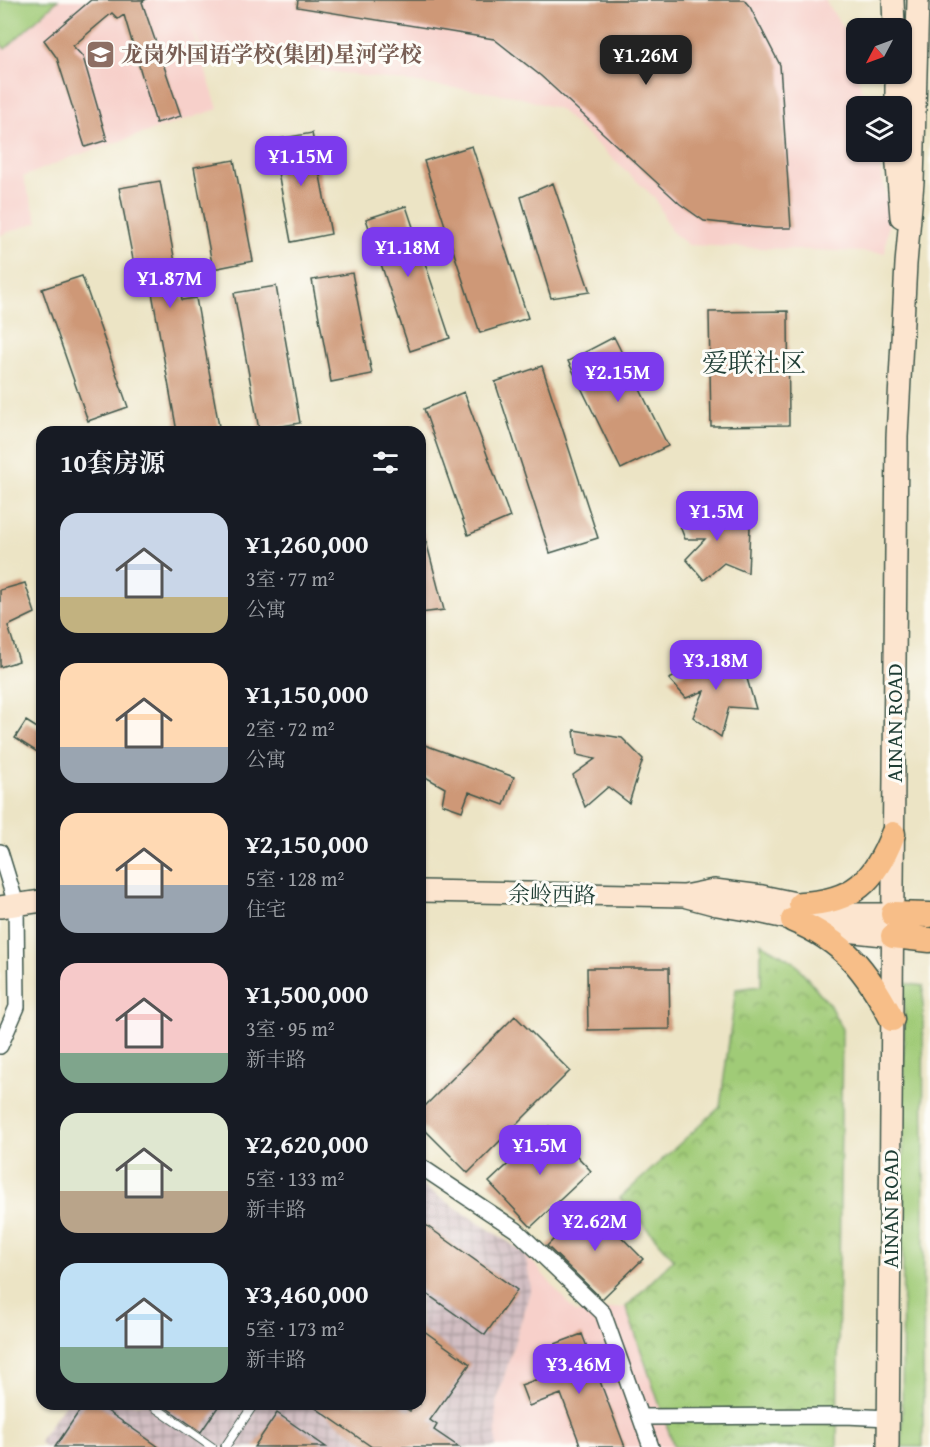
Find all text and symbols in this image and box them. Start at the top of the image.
north arrow [846,18,912,84]
map controls [846,18,912,162]
pin: ¥1.26M [597,35,695,86]
school or university icon: 龙岗外国语学校(集团)星河学校 [84,38,116,70]
place label: 龙岗外国语学校(集团)星河学校 [121,38,422,70]
text: ¥1.26M [614,40,678,69]
button: layers [846,96,912,162]
pin: ¥1.15M [252,136,350,187]
text: ¥1.15M [269,141,333,170]
pin: ¥1.18M [359,227,457,278]
text: ¥1.18M [376,232,440,261]
pin: ¥1.87M [121,258,219,309]
text: ¥1.87M [138,263,202,292]
district label: 爱联社区 [702,343,806,382]
pin: ¥2.15M [569,352,667,403]
text: ¥2.15M [586,357,650,386]
text: 10套房源 [60,443,165,482]
icon: filters [369,446,402,479]
pin: ¥1.5M [675,491,759,542]
text: ¥1.5M [690,496,744,525]
text: ¥1,260,000 [246,524,368,563]
icon: home [108,537,180,609]
text: 3室 · 77 m² [246,564,335,593]
text: 公寓 [246,594,286,623]
pin: ¥3.18M [667,640,765,691]
text: ¥3.18M [684,645,748,674]
street label: AINAN ROAD [878,663,910,783]
text: ¥1,150,000 [246,674,368,713]
icon: home [108,687,180,759]
text: 2室 · 72 m² [246,714,335,743]
text: 公寓 [246,744,286,773]
text: ¥2,150,000 [246,824,368,863]
icon: home [108,837,180,909]
text: 5室 · 128 m² [246,864,344,893]
street label: 余岭西路 [508,877,596,911]
text: 住宅 [246,894,286,923]
text: ¥1,500,000 [246,974,368,1013]
icon: home [108,987,180,1059]
text: 3室 · 95 m² [246,1014,335,1043]
text: 新丰路 [246,1044,306,1073]
text: ¥2,620,000 [246,1124,368,1163]
pin: ¥1.5M [498,1125,582,1176]
text: ¥1.5M [513,1130,567,1159]
icon: home [108,1137,180,1209]
street label: AINAN ROAD [874,1149,906,1269]
text: 5室 · 133 m² [246,1164,344,1193]
text: 新丰路 [246,1194,306,1223]
pin: ¥2.62M [546,1201,644,1252]
text: ¥2.62M [563,1206,627,1235]
text: ¥3,460,000 [246,1274,368,1313]
icon: home [108,1287,180,1359]
text: 5室 · 173 m² [246,1314,344,1343]
text: 新丰路 [246,1344,306,1373]
pin: ¥3.46M [530,1344,628,1395]
text: ¥3.46M [547,1349,611,1378]

